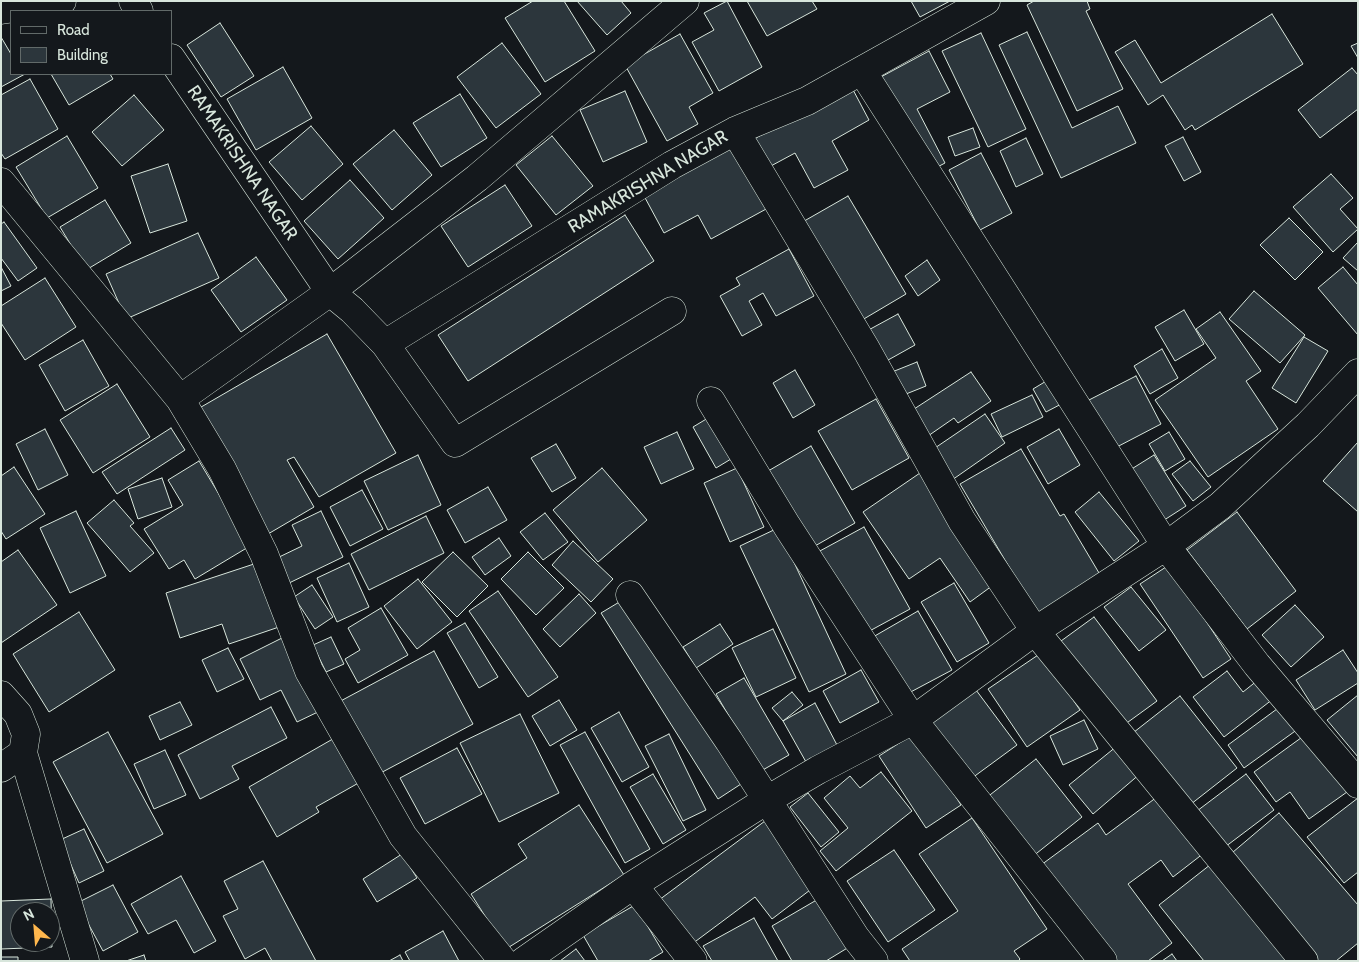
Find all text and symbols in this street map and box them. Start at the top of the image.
legend [10,10,172,75]
text: Road [57,21,90,39]
text: Building [57,46,108,64]
street label: RAMAKRISHNA NAGAR [182,82,302,244]
street label: RAMAKRISHNA NAGAR [564,126,732,238]
north arrow [10,902,60,952]
text: N [20,904,37,925]

